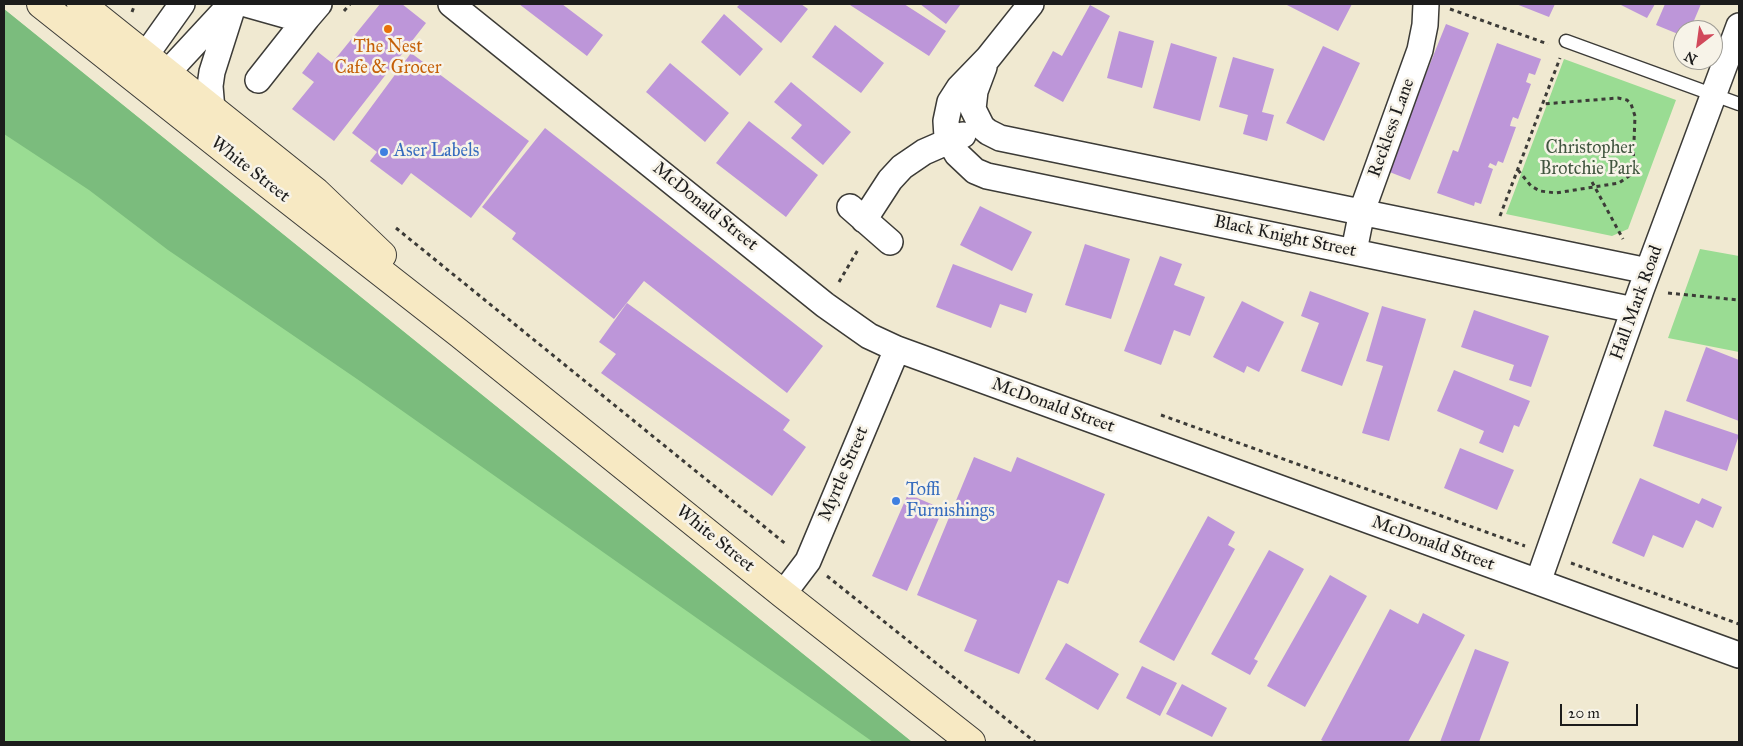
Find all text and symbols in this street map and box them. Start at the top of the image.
north arrow [1673,20,1723,70]
marker: The Nest Cafe & Grocer [382,23,394,35]
place label: The Nest Cafe & Grocer [334,37,442,80]
text: N [1681,47,1700,68]
street label: Reckless Lane [1364,76,1420,180]
street label: White Street [206,132,294,208]
park label: Christopher Brotchie Park [1540,138,1640,180]
place label: Aser Labels [394,141,479,163]
marker: Aser Labels [378,146,390,158]
street label: McDonald Street [648,158,762,256]
street label: Black Knight Street [1212,211,1358,263]
street label: Hall Mark Road [1606,243,1668,363]
street label: McDonald Street [989,374,1117,438]
street label: Myrtle Street [814,423,874,525]
place label: Toffi Furnishings [906,480,995,522]
marker: Toffi Furnishings [890,495,902,507]
street label: White Street [671,501,759,577]
street label: McDonald Street [1369,512,1497,576]
scale bar [1563,694,1640,726]
text: 20 m [1568,704,1600,722]

